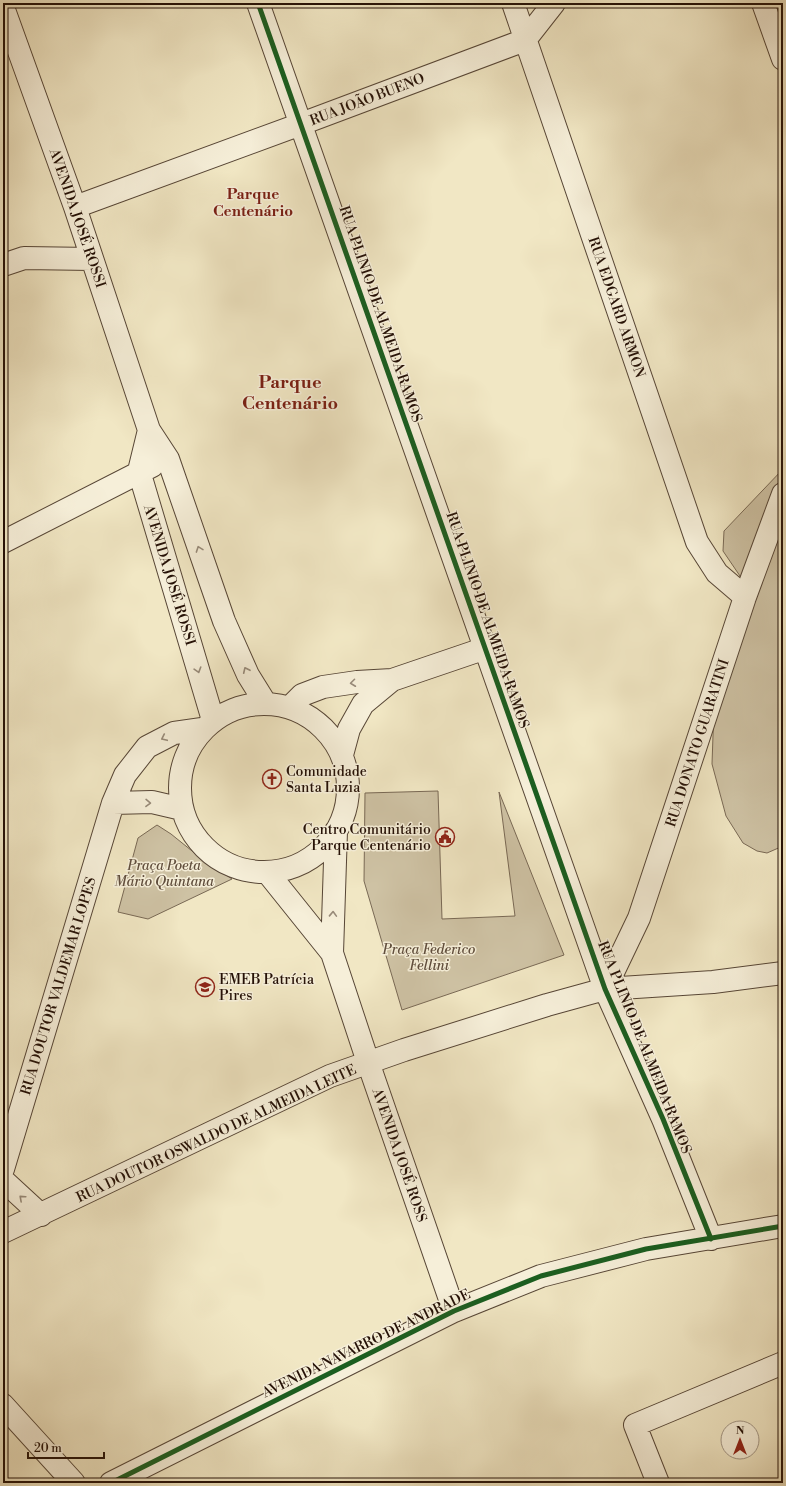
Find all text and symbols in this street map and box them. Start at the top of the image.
street label: RUA JOÃO BUENO [307,68,427,130]
street label: AVENIDA JOSÉ ROSSI [44,145,111,291]
district label: Parque Centenário [213,185,293,221]
street label: RUA PLINIO DE ALMEIDA RAMOS [334,204,426,425]
street label: RUA EDGARD ARMON [583,235,649,381]
district label: Parque Centenário [242,371,338,415]
street label: AVENIDA JOSÉ ROSSI [139,501,201,648]
street label: RUA PLINIO DE ALMEIDA RAMOS [441,510,533,731]
one-way arrow [195,546,203,553]
street label: RUA DONATO GUARATINI [662,656,734,830]
one-way arrow [193,666,202,673]
one-way arrow [243,667,251,674]
one-way arrow [350,678,356,687]
one-way arrow [161,733,169,741]
place label: Comunidade Santa Luzia [286,763,367,797]
church icon: Comunidade Santa Luzia [261,768,283,790]
one-way arrow [145,799,151,807]
place label: Centro Comunitário Parque Centenário [303,821,431,855]
public building icon: Centro Comunitário Parque Centenário [434,826,456,848]
park label: Praça Poeta Mário Quintana [114,857,214,891]
street label: RUA DOUTOR VALDEMAR LOPES [17,875,101,1097]
one-way arrow [329,911,337,917]
street label: RUA PLINIO DE ALMEIDA RAMOS [593,938,695,1156]
park label: Praça Federico Fellini [382,941,475,975]
place label: EMEB Patrícia Pires [219,971,315,1005]
school or university icon: EMEB Patrícia Pires [194,976,216,998]
street label: RUA DOUTOR OSWALDO DE ALMEIDA LEITE [74,1061,359,1207]
street label: AVENIDA JOSÉ ROSS [367,1084,432,1225]
one-way arrow [19,1195,27,1202]
street label: AVENIDA NAVARRO DE ANDRADE [258,1286,474,1403]
north arrow [720,1420,760,1460]
text: N [736,1424,745,1438]
scale bar [28,1434,104,1460]
text: 20 m [34,1441,62,1456]

